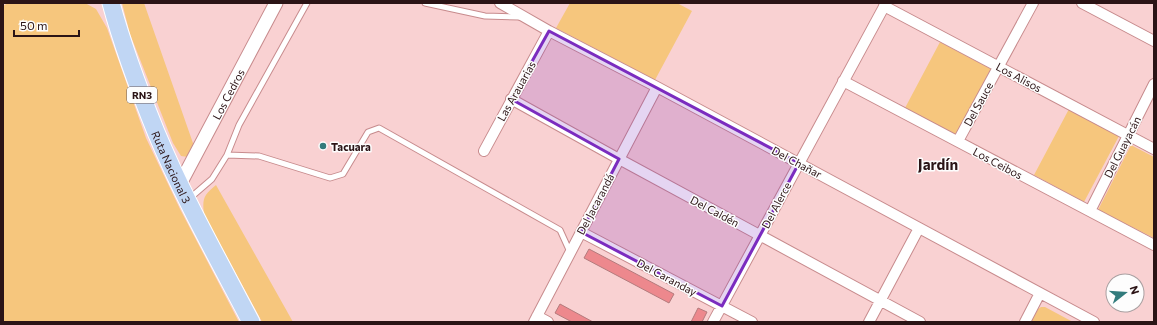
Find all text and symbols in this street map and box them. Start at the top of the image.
scale bar [14,12,79,38]
text: 50 m [20,18,48,32]
street label: Las Arauarias [494,59,538,123]
street label: Los Alisos [994,60,1044,94]
street label: Los Cedros [209,66,246,121]
street label: Del Sauce [961,80,996,128]
road number: RN3 [127,87,157,103]
street label: Del Guayacán [1101,114,1143,180]
street label: Ruta Nacional 3 [150,129,194,205]
place label: Tacuara [331,140,371,153]
marker: Tacuara [318,141,328,151]
street label: Del Chañar [770,143,825,181]
street label: Los Ceibos [971,145,1025,181]
district label: Jardín [918,155,958,173]
street label: Del Jacarandá [573,171,617,237]
street label: Del Alerce [758,180,794,230]
street label: Del Caldén [688,193,742,229]
street label: Del Caranday [635,256,700,298]
north arrow [1105,273,1145,313]
text: N [1128,284,1142,296]

